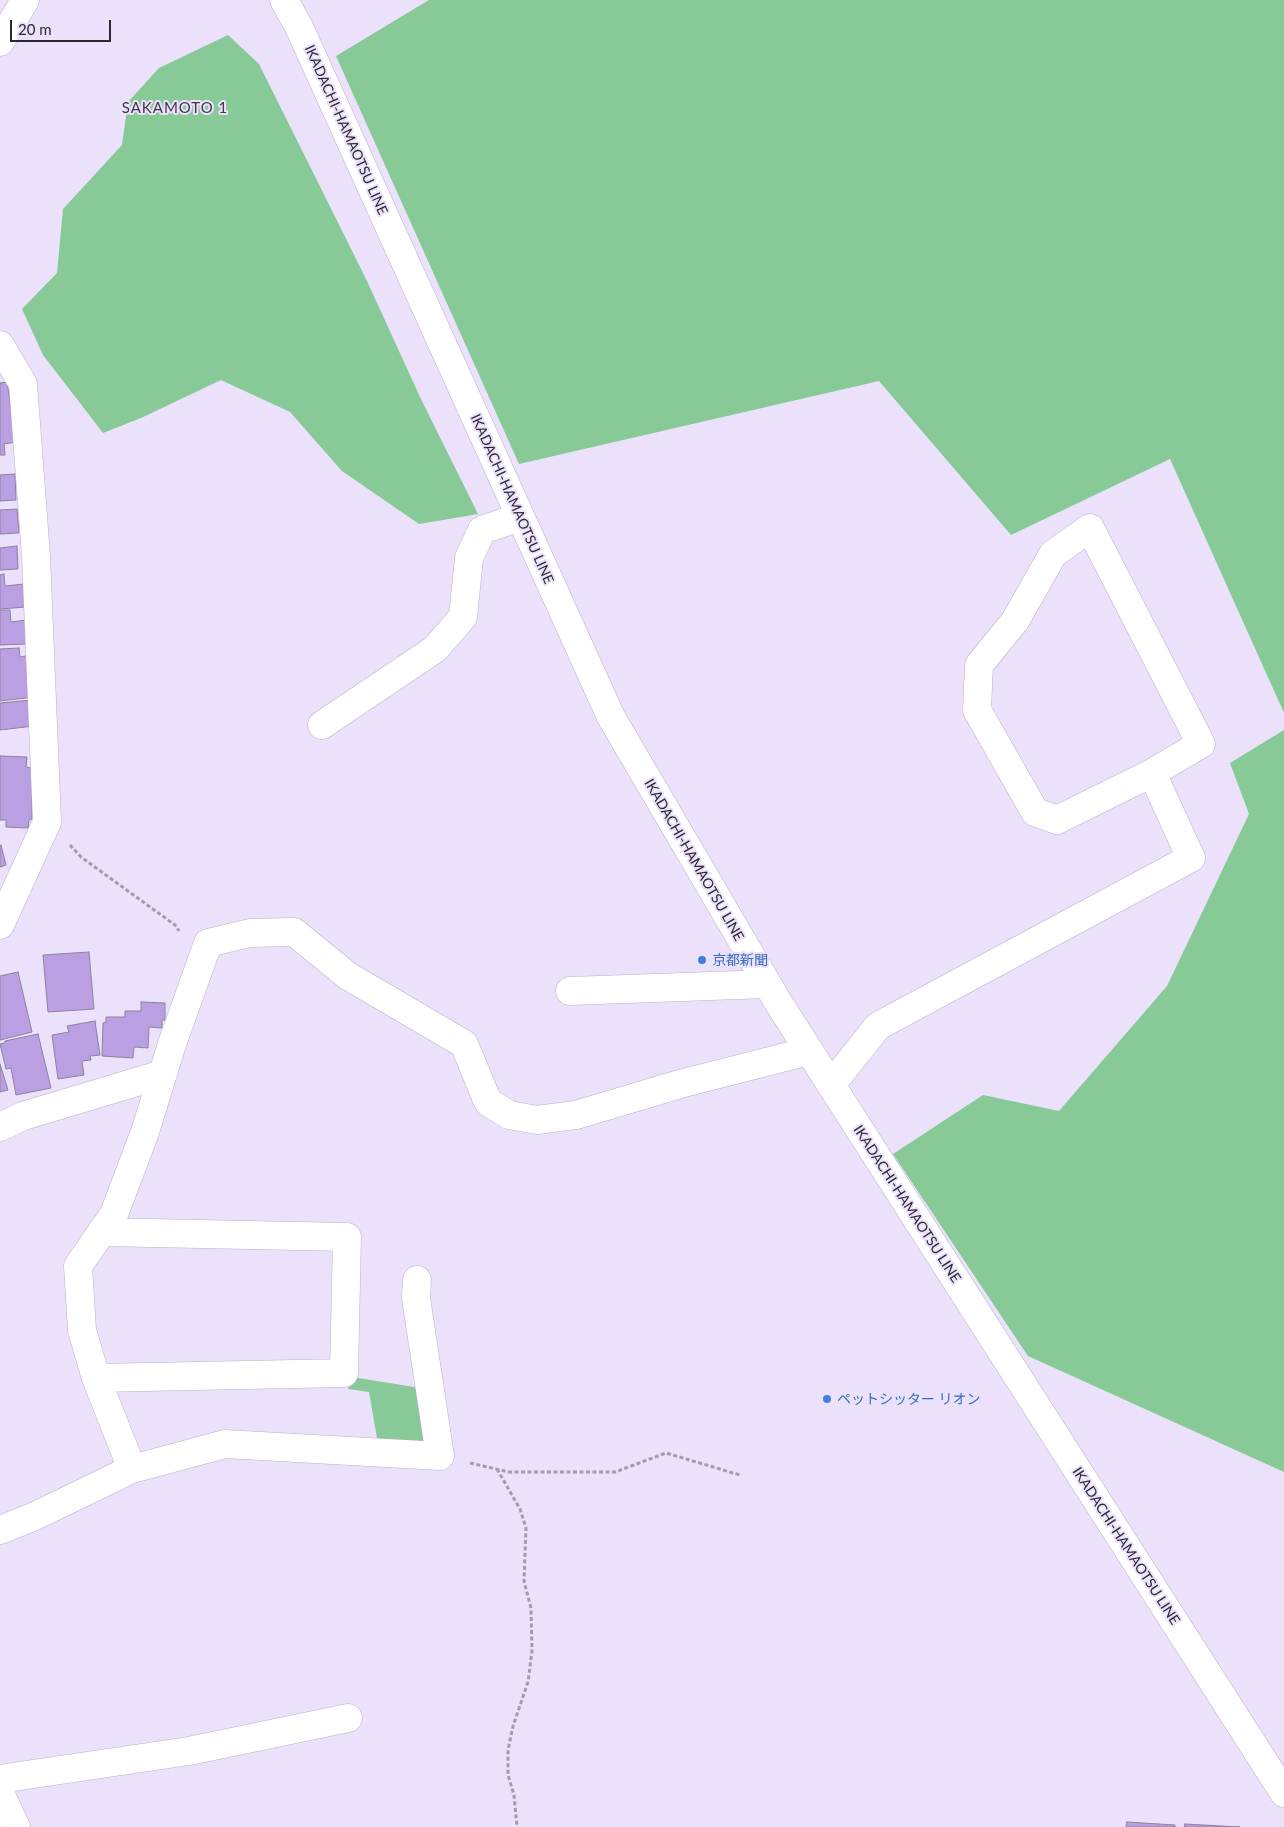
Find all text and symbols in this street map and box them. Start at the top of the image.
scale bar [12,10,114,42]
text: 20 m [18,20,52,38]
street label: IKADACHI-HAMAOTSU LINE [301,42,391,218]
district label: SAKAMOTO 1 [120,99,230,117]
street label: IKADACHI-HAMAOTSU LINE [467,411,557,587]
street label: IKADACHI-HAMAOTSU LINE [641,776,747,944]
place label: 京都新聞 [712,952,768,968]
marker: 京都新聞 [696,954,708,966]
street label: IKADACHI-HAMAOTSU LINE [850,1122,964,1286]
place label: ペットシッター リオン [837,1391,981,1407]
marker: ペットシッター リオン [821,1393,833,1405]
street label: IKADACHI-HAMAOTSU LINE [1069,1464,1183,1628]

